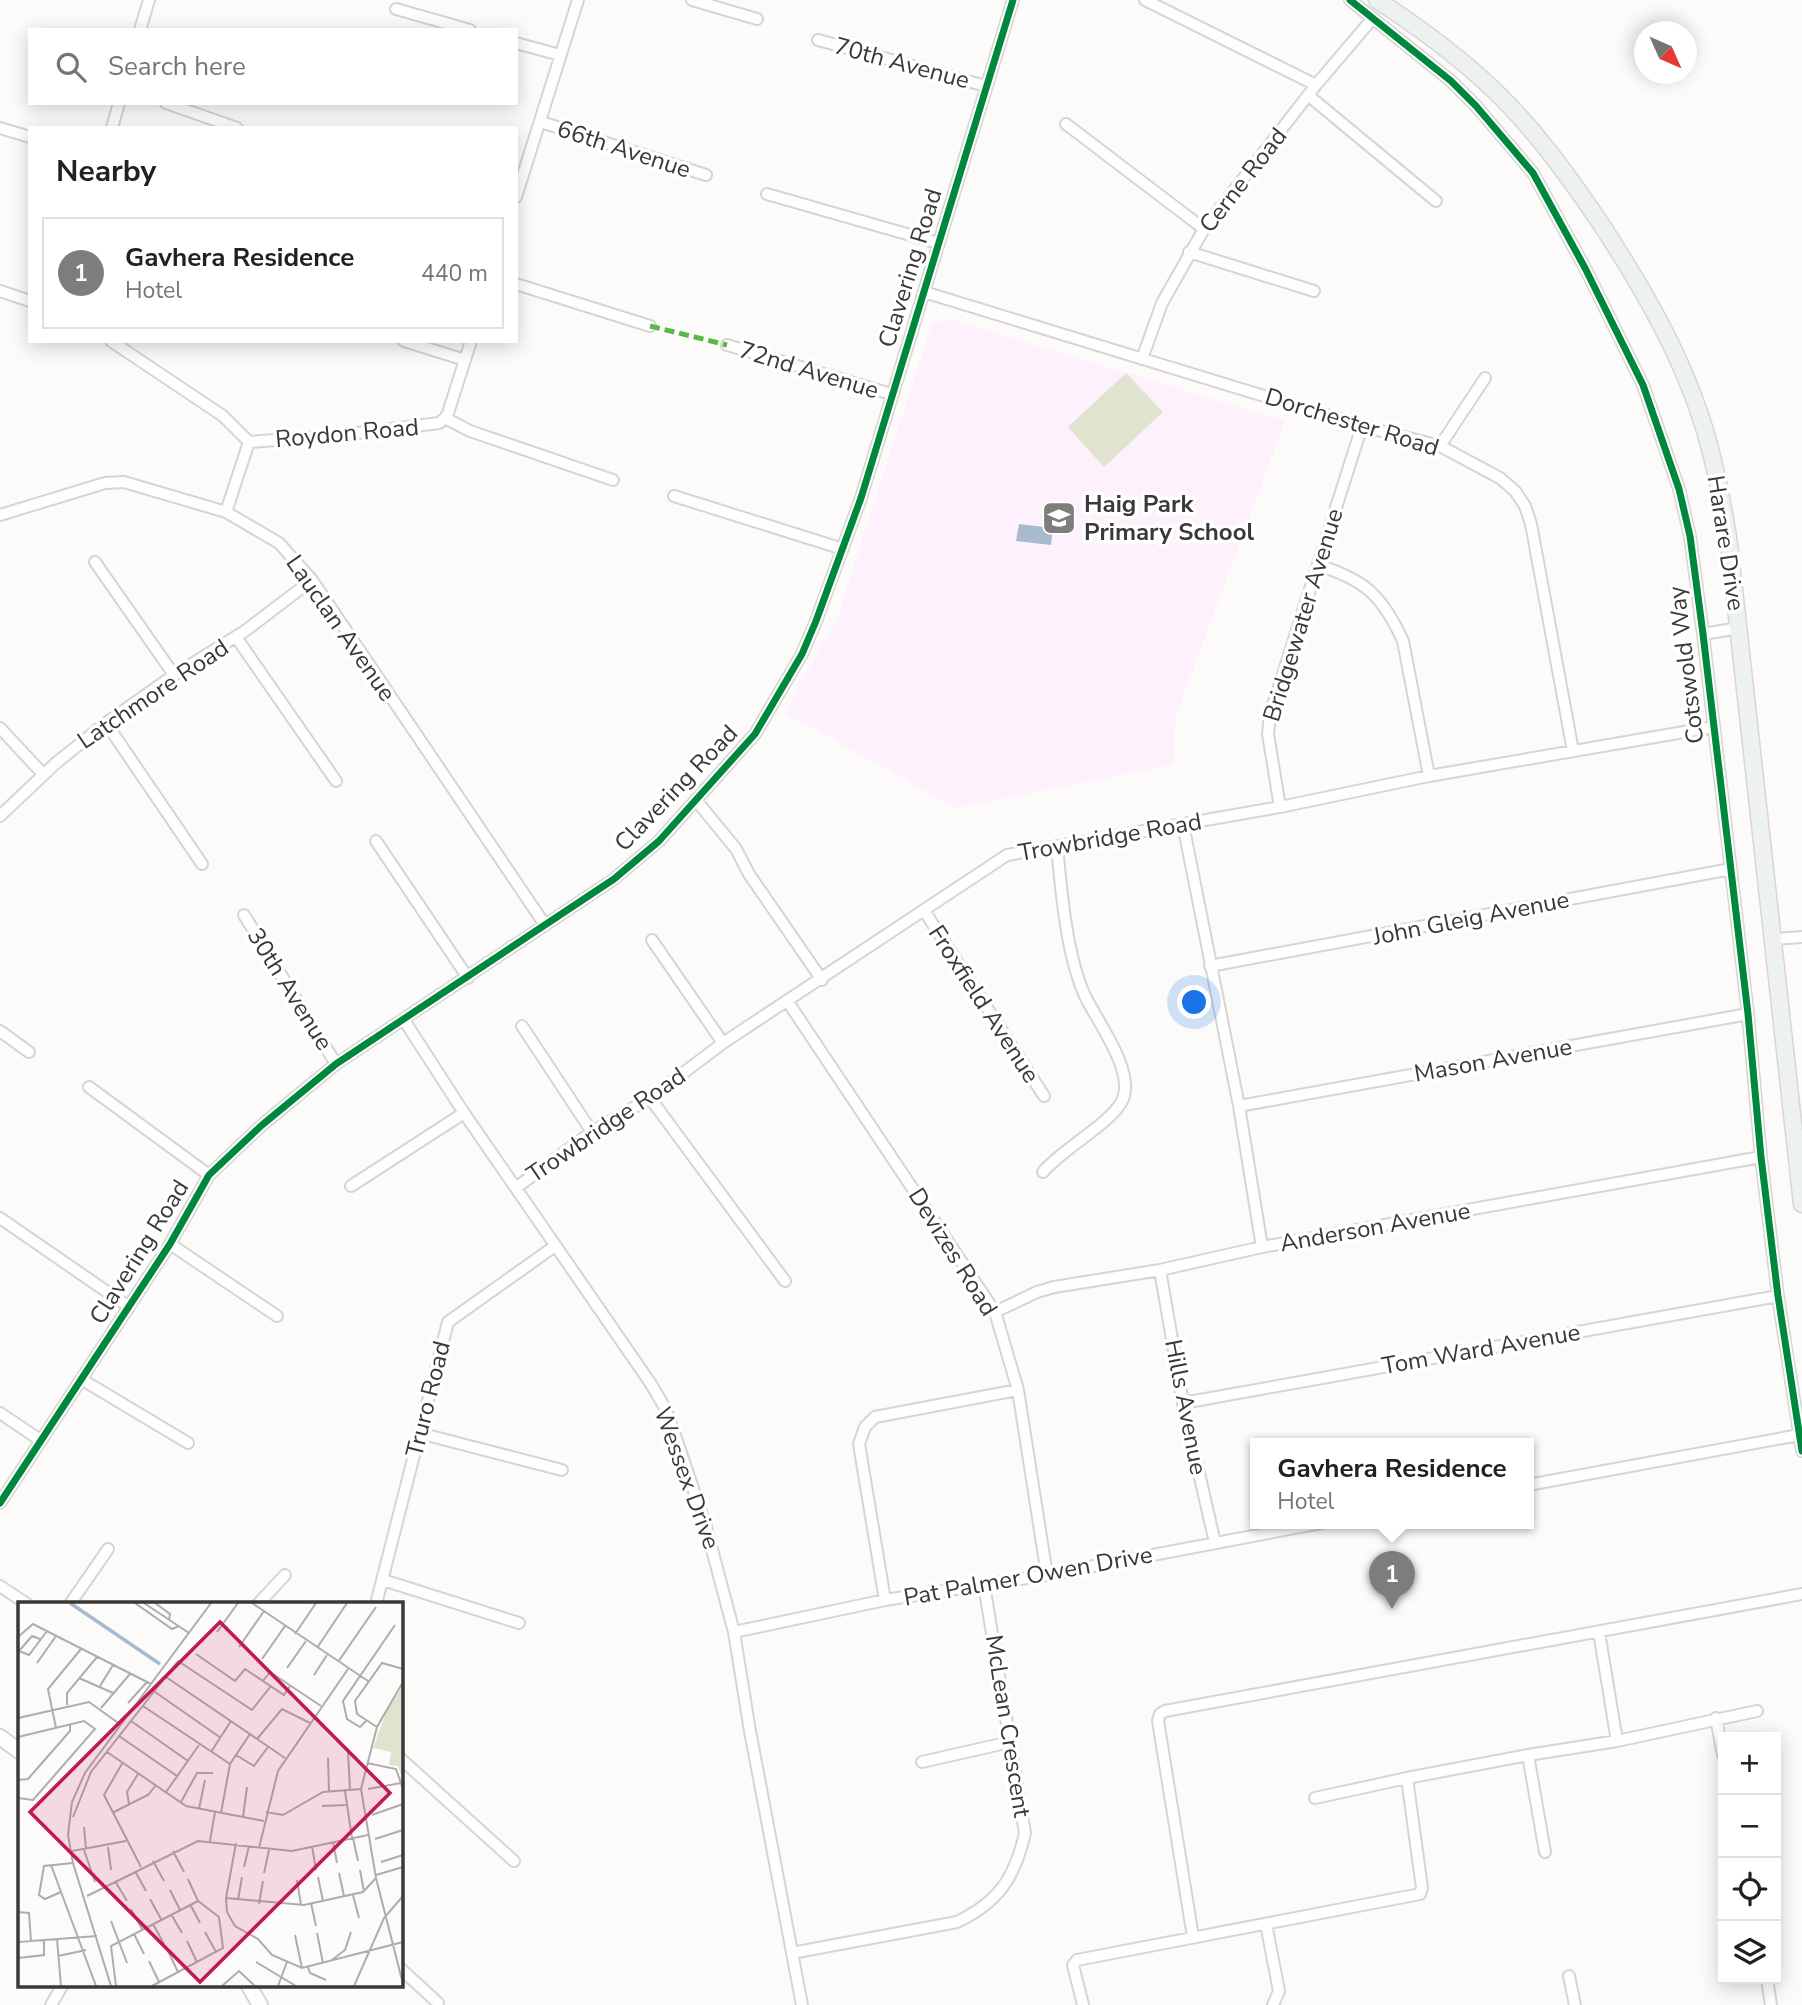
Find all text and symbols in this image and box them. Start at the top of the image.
north arrow [1634,21,1697,84]
search box [28,28,518,105]
street label: 70th Avenue [831,30,973,96]
icon: search [52,48,90,86]
text: Search here [108,49,246,84]
street label: 66th Avenue [553,112,695,186]
street label: Cerne Road [1192,121,1294,239]
text: Nearby [56,151,156,192]
street label: Clavering Road [871,185,949,351]
text: Gavhera Residence [125,240,354,275]
text: 1 [74,258,88,289]
text: 440 m [421,258,488,289]
text: Hotel [125,275,182,306]
street label: 72nd Avenue [735,334,883,406]
street label: Dorchester Road [1261,380,1443,464]
street label: Roydon Road [274,411,420,455]
street label: Harare Drive [1700,473,1752,613]
place label: Haig Park Primary School [1084,488,1255,548]
school or university icon: Haig Park Primary School [1040,499,1078,537]
street label: Bridgewater Avenue [1255,505,1351,725]
street label: Lauclan Avenue [279,549,403,707]
street label: Cotswold Way [1660,584,1712,746]
street label: Latchmore Road [71,632,235,756]
street label: Clavering Road [607,718,745,858]
street label: Trowbridge Road [1016,805,1204,869]
street label: John Gleig Avenue [1369,883,1572,953]
street label: Froxfield Avenue [921,919,1047,1089]
street label: 30th Avenue [240,922,340,1056]
your location [1177,985,1211,1019]
street label: Mason Avenue [1412,1030,1574,1090]
street label: Trowbridge Road [520,1060,692,1190]
street label: Clavering Road [82,1174,196,1330]
street label: Devizes Road [901,1182,1005,1322]
street label: Anderson Avenue [1277,1195,1473,1259]
street label: Tom Ward Avenue [1379,1316,1583,1382]
street label: Hills Avenue [1157,1337,1215,1477]
street label: Truro Road [398,1338,458,1460]
street label: Wessex Drive [646,1402,728,1554]
popup [1250,1438,1534,1529]
text: Gavhera Residence [1277,1451,1507,1486]
text: Hotel [1277,1486,1334,1517]
street label: Pat Palmer Owen Drive [901,1538,1155,1614]
pin: 1 [1369,1551,1415,1609]
inset map [18,1602,402,1988]
street label: McLean Crescent [978,1632,1038,1820]
map controls [1718,1732,1781,1984]
button: + [1718,1732,1781,1795]
button: − [1718,1795,1781,1858]
button: locate [1718,1858,1781,1921]
button: layers [1718,1921,1781,1984]

